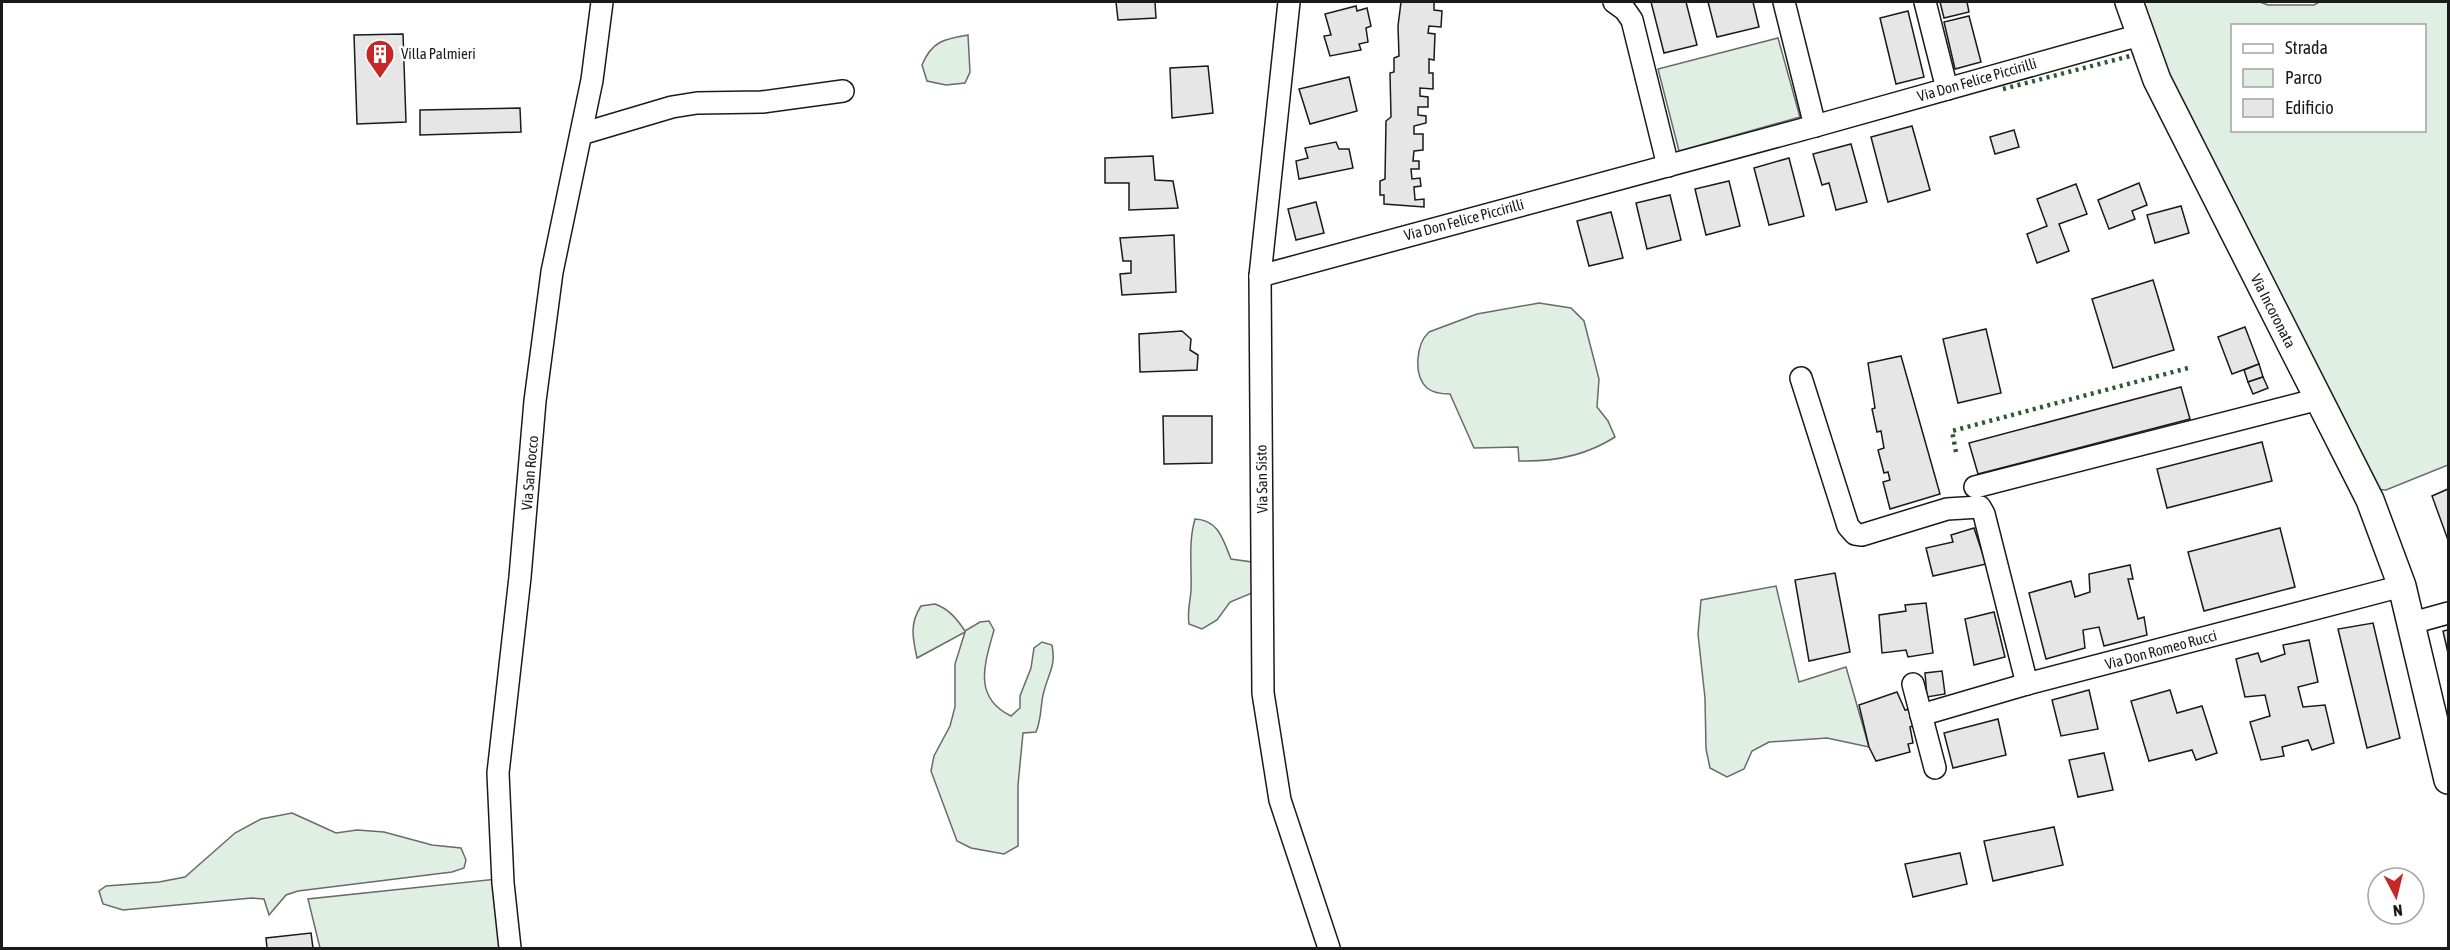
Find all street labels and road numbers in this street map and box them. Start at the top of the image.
street label: Via Don Felice Piccirilli [1915,54,2038,105]
street label: Via Don Felice Piccirilli [1402,195,1526,244]
street label: Via Incoronata [2248,271,2299,351]
street label: Via San Rocco [518,435,541,511]
street label: Via San Sisto [1252,445,1271,514]
street label: Via Don Romeo Rucci [2103,626,2219,673]

